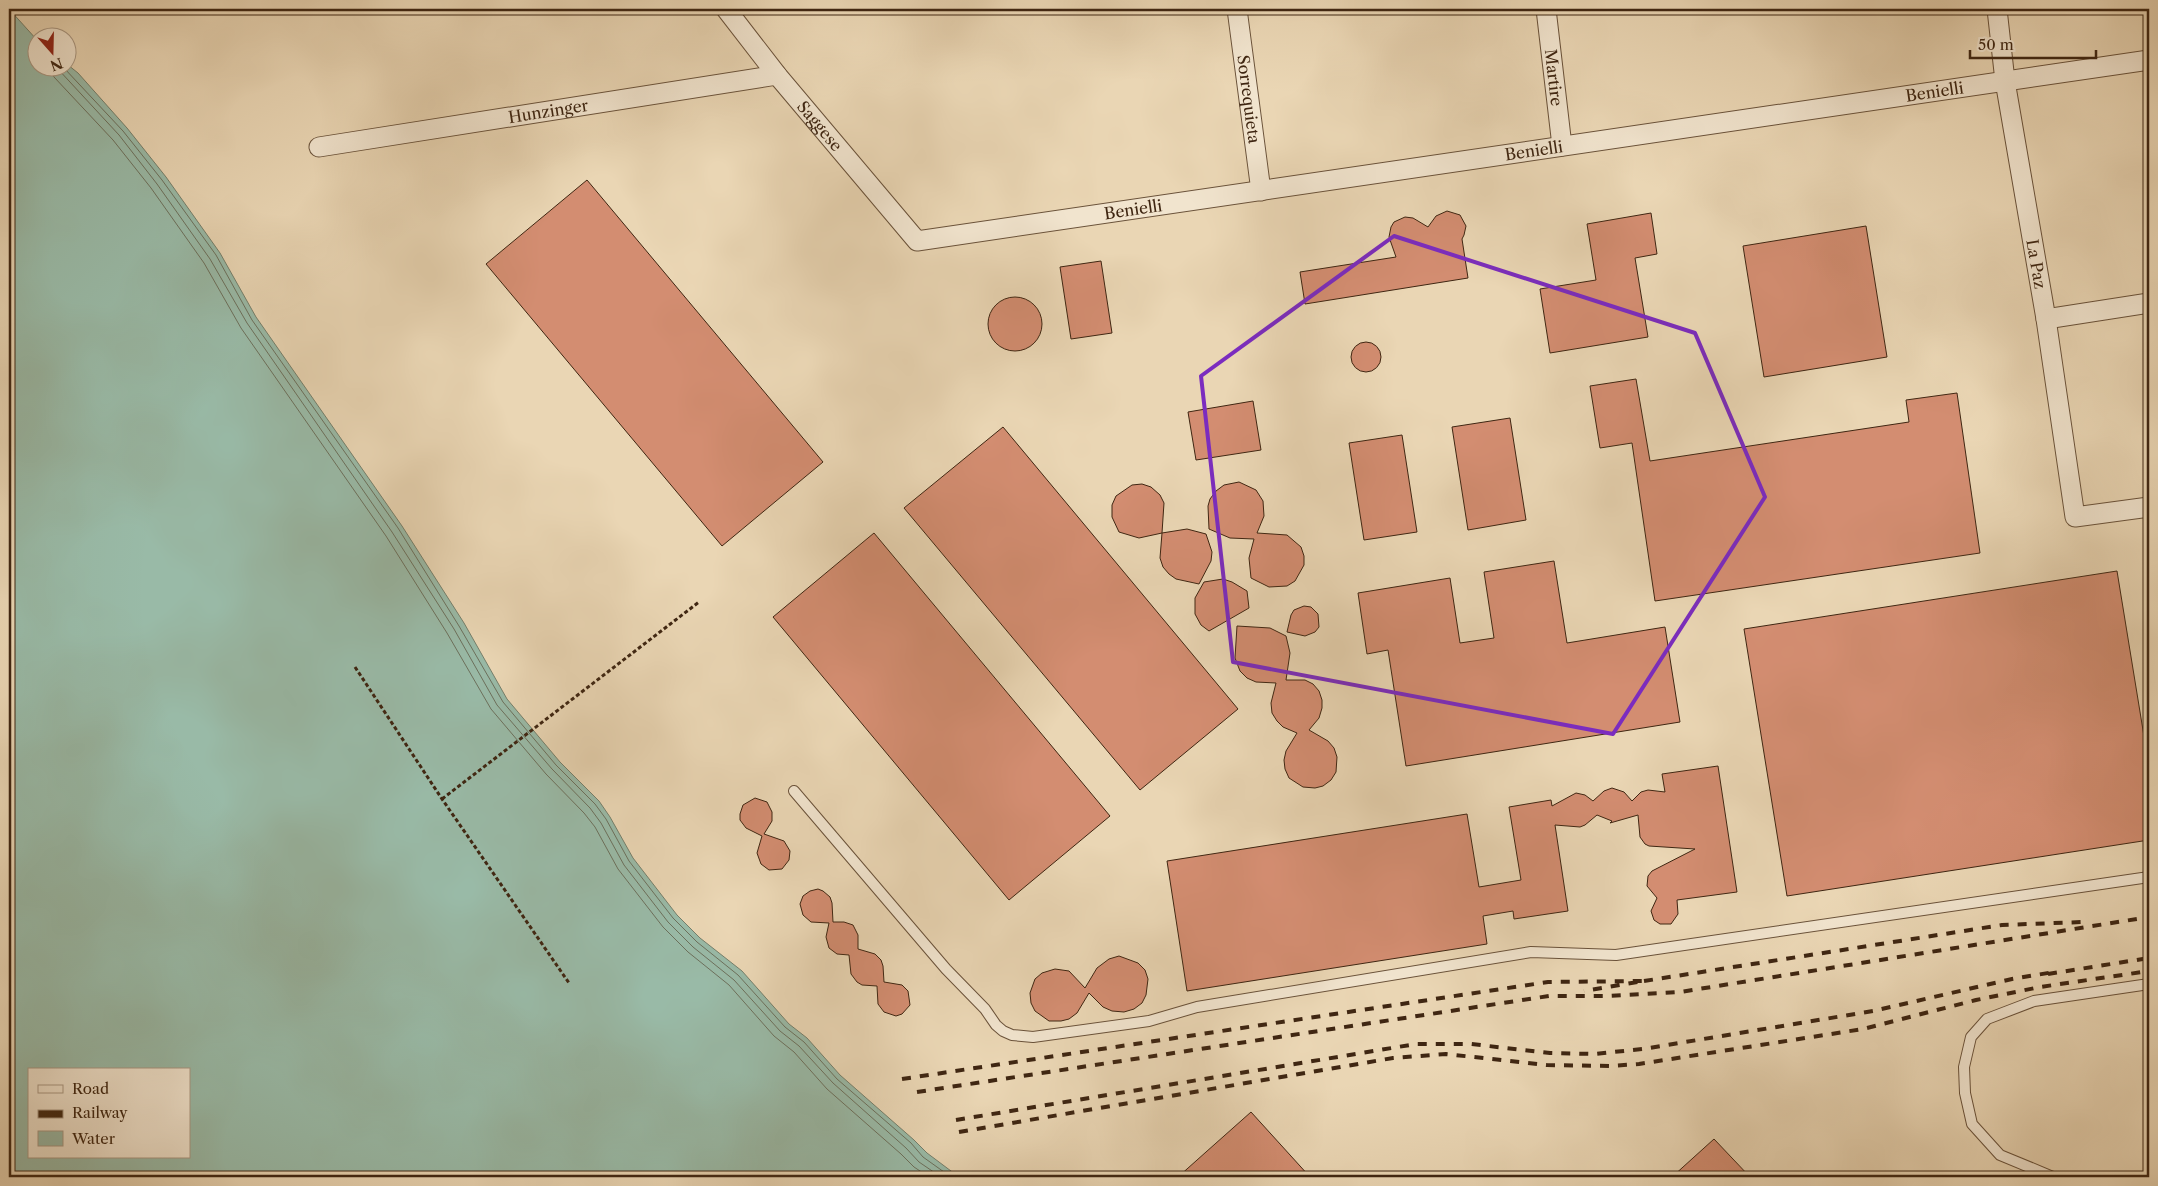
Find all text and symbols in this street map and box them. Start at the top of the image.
north arrow [28,28,78,78]
scale bar [1970,28,2097,60]
text: 50 m [1978,35,2014,54]
street label: Martire [1541,48,1567,107]
text: N [48,54,65,75]
street label: Sorrequieta [1233,54,1265,145]
street label: Benielli [1904,77,1965,106]
street label: Hunzinger [507,95,590,127]
street label: Saggese [793,97,847,155]
street label: Benielli [1503,136,1564,165]
street label: Benielli [1103,195,1164,223]
street label: La Paz [2022,238,2051,290]
legend [28,1068,190,1158]
text: Road [72,1079,109,1098]
text: Railway [72,1103,128,1122]
text: Water [71,1129,116,1148]

